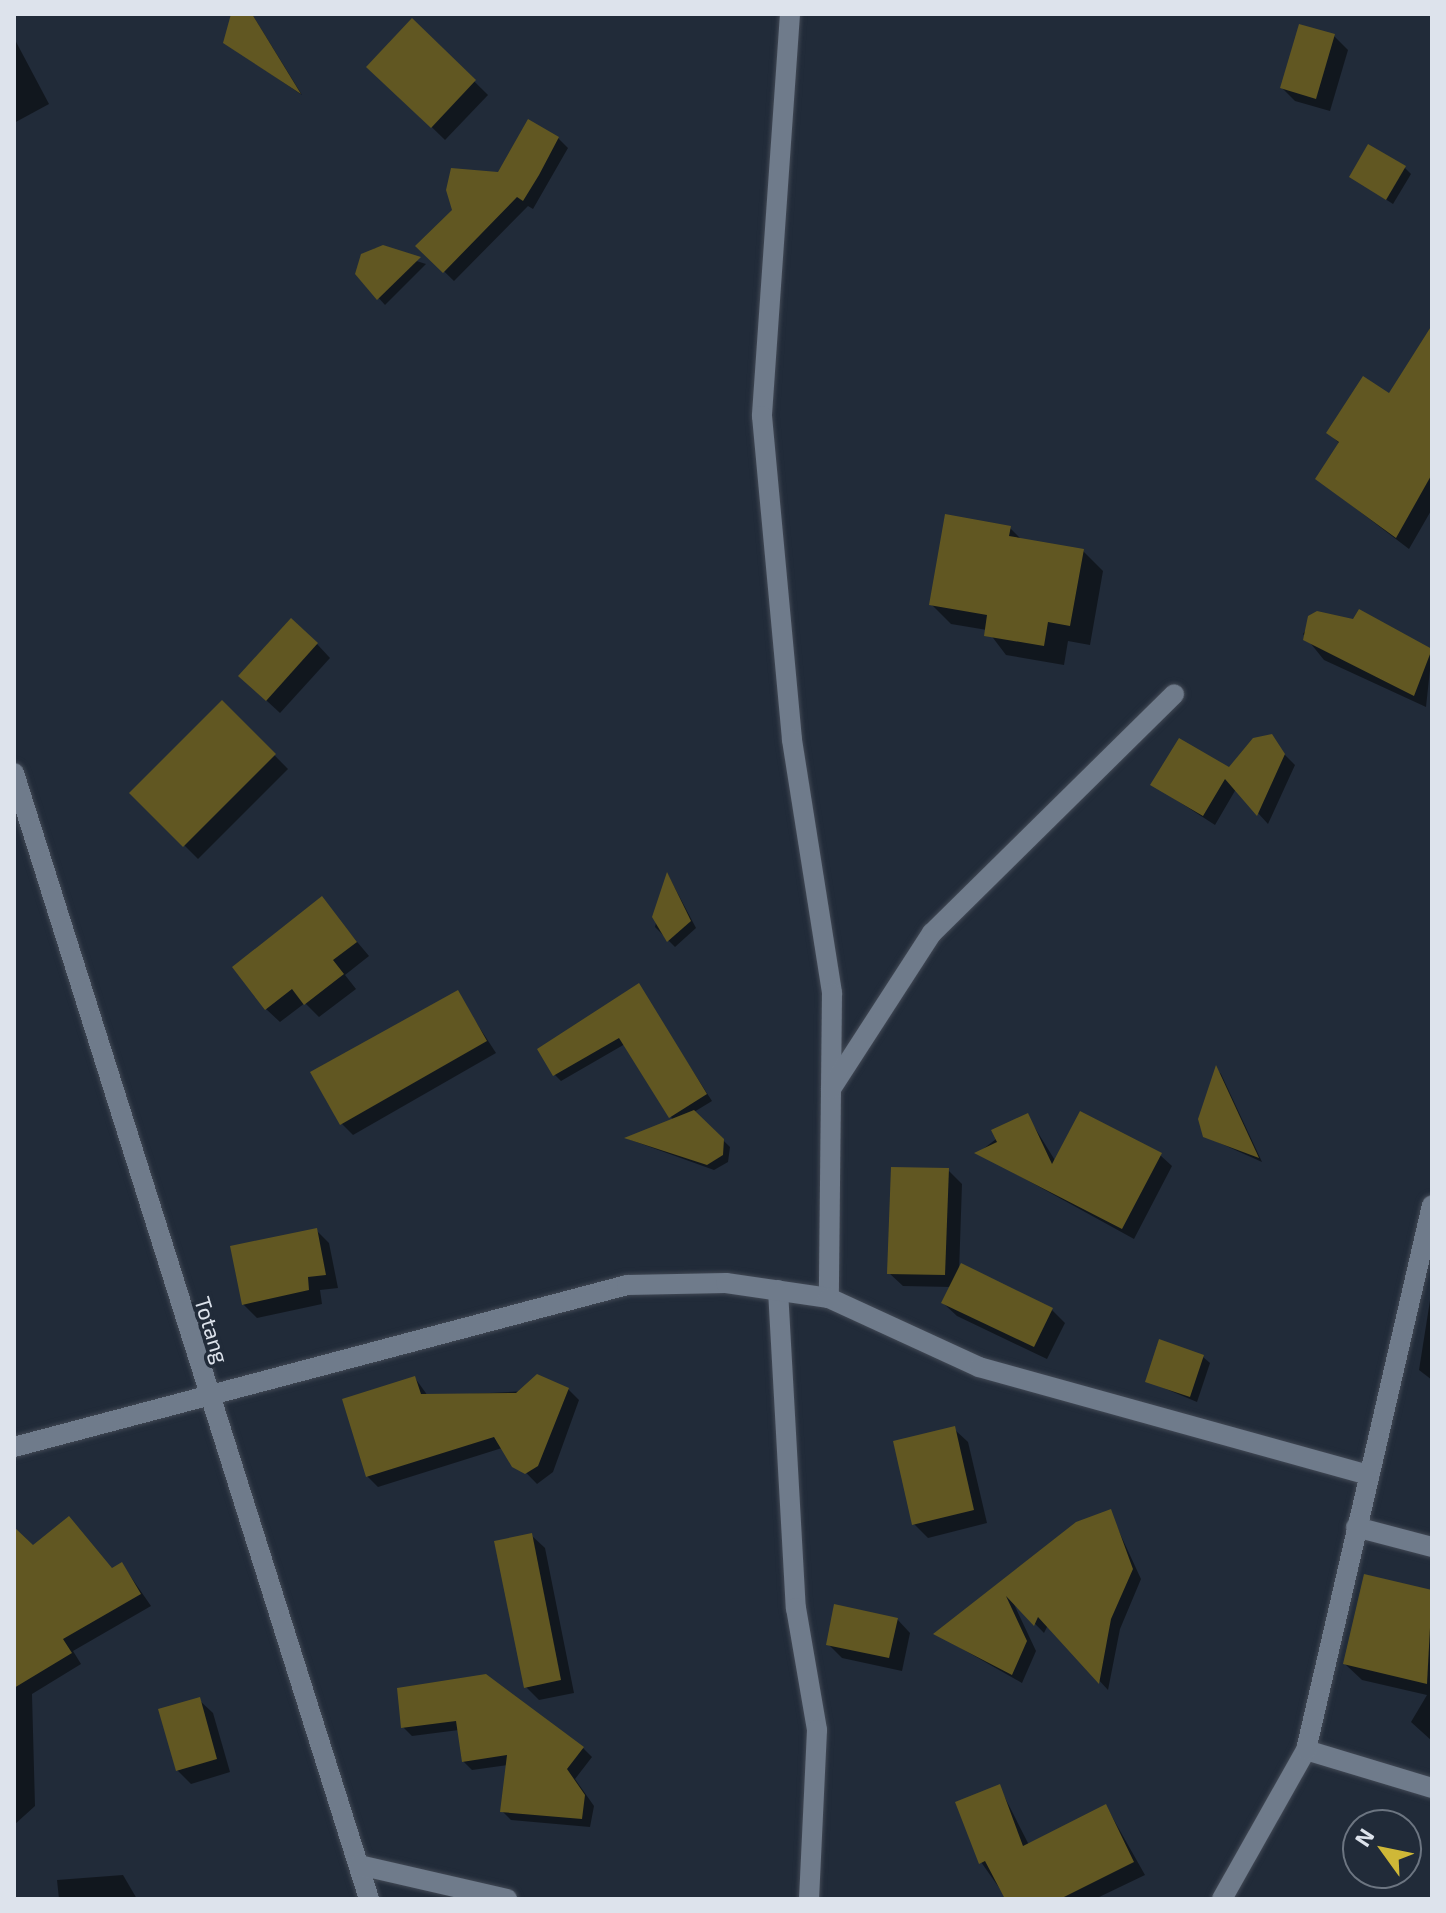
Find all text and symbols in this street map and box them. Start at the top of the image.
street label: Totang [189,1293,235,1367]
north arrow [1342,1809,1422,1889]
text: N [1348,1823,1379,1851]

